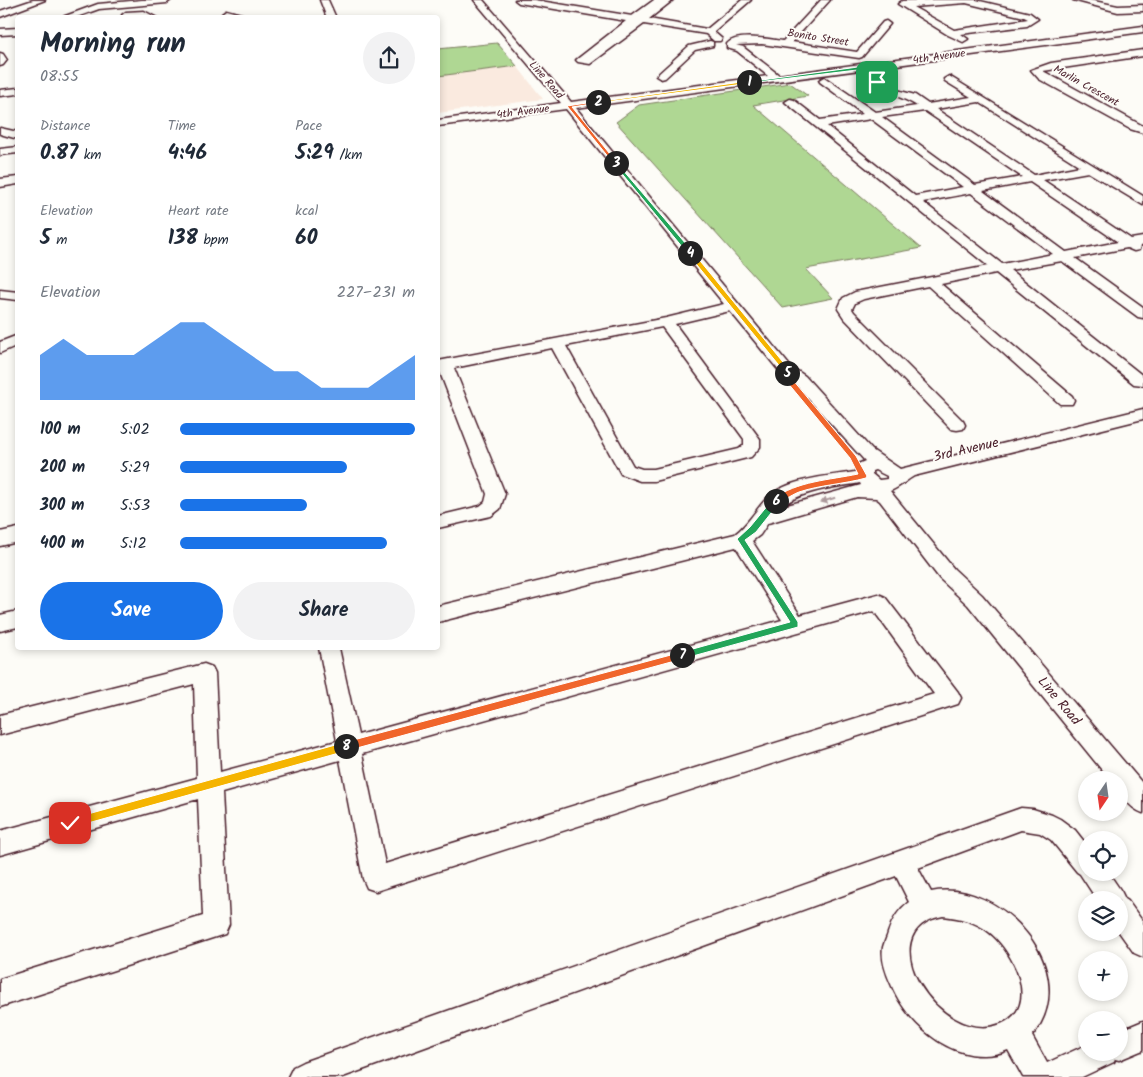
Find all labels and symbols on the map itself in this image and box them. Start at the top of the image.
street label: Bonito Street [786,24,851,52]
street label: 4th Avenue [911,44,967,70]
street label: Line Road [524,57,568,104]
street label: Marlin Crescent [1050,60,1123,112]
pin [856,61,898,103]
pin: 1 [736,70,762,94]
pin: 2 [586,90,610,114]
street label: 4th Avenue [496,100,550,124]
pin: 3 [604,150,628,176]
pin: 4 [678,240,702,266]
pin: 5 [774,360,800,386]
street label: 3rd Avenue [931,432,1002,468]
pin: 6 [764,488,788,514]
one-way arrow [821,496,836,504]
pin: 7 [670,642,694,668]
street label: Line Road [1032,672,1087,731]
pin: 8 [334,734,358,758]
north arrow [1078,771,1128,821]
pin [49,802,91,844]

